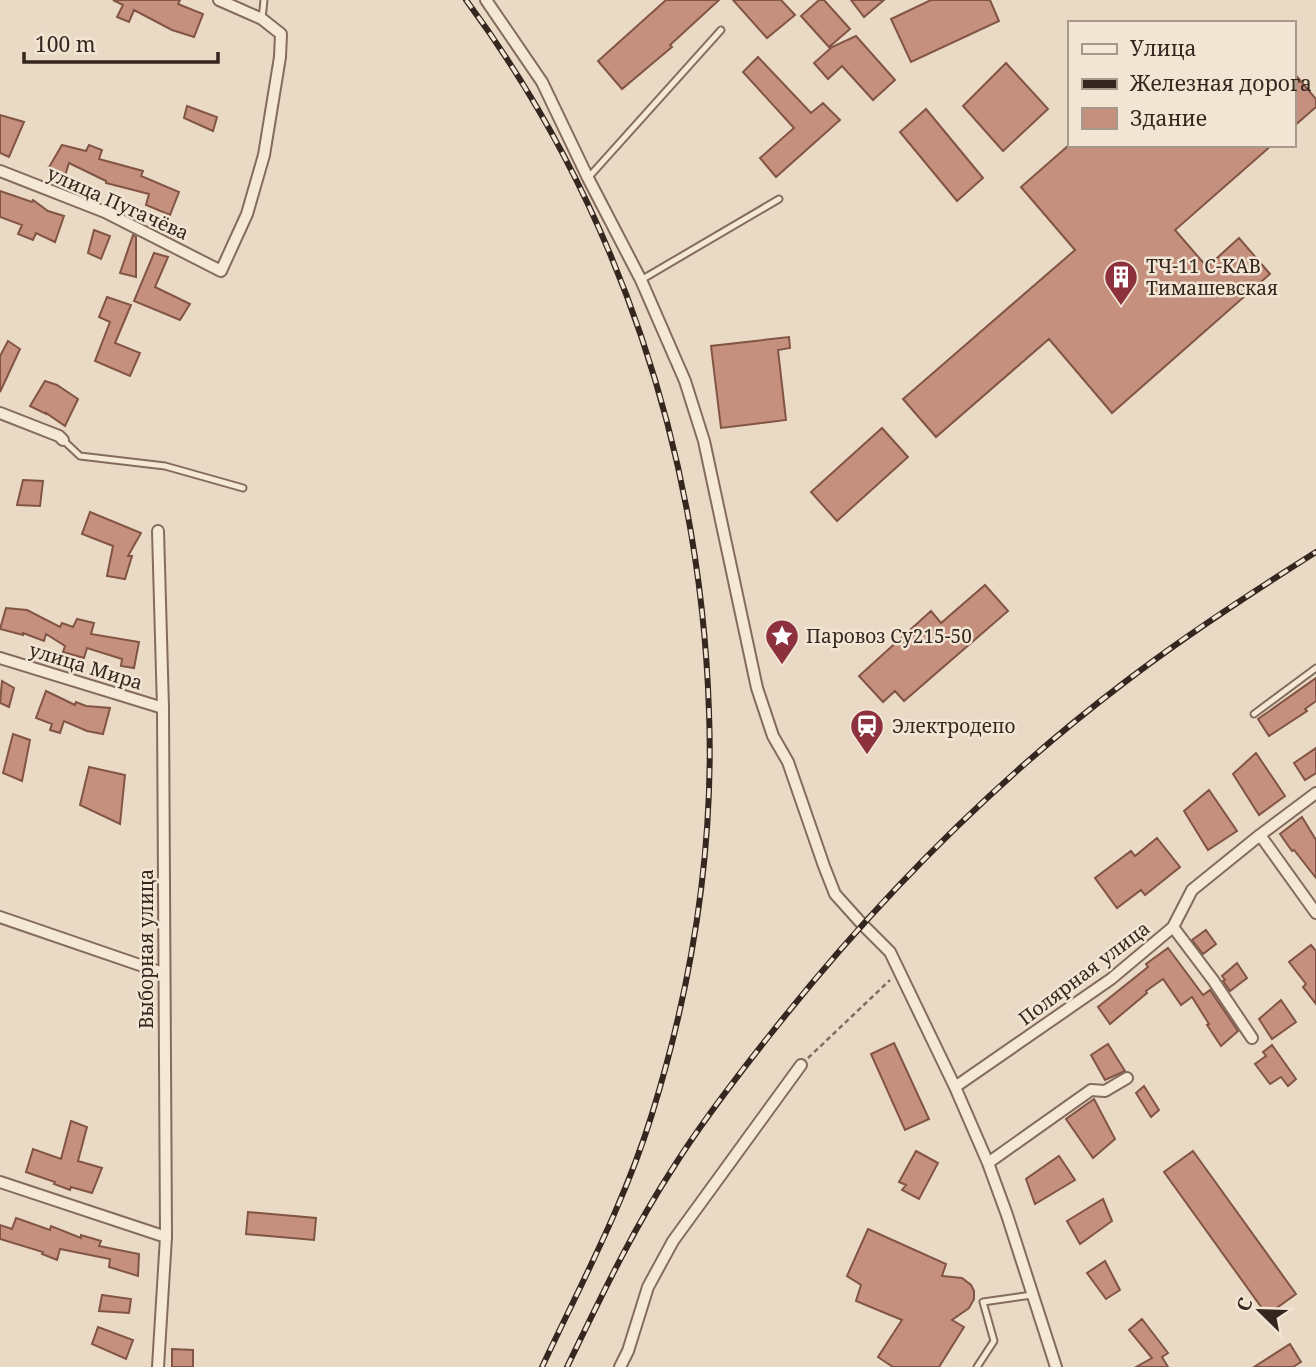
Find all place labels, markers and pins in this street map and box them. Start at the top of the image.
place label: ТЧ-11 С-КАВ Тимашевская [1146,253,1278,301]
building icon: ТЧ-11 С-КАВ Тимашевская [1102,258,1140,307]
place icon: Паровоз Су215-50 [763,617,801,666]
place label: Паровоз Су215-50 [806,623,972,649]
station icon: Электродепо [848,707,886,756]
place label: Электродепо [892,713,1016,739]

